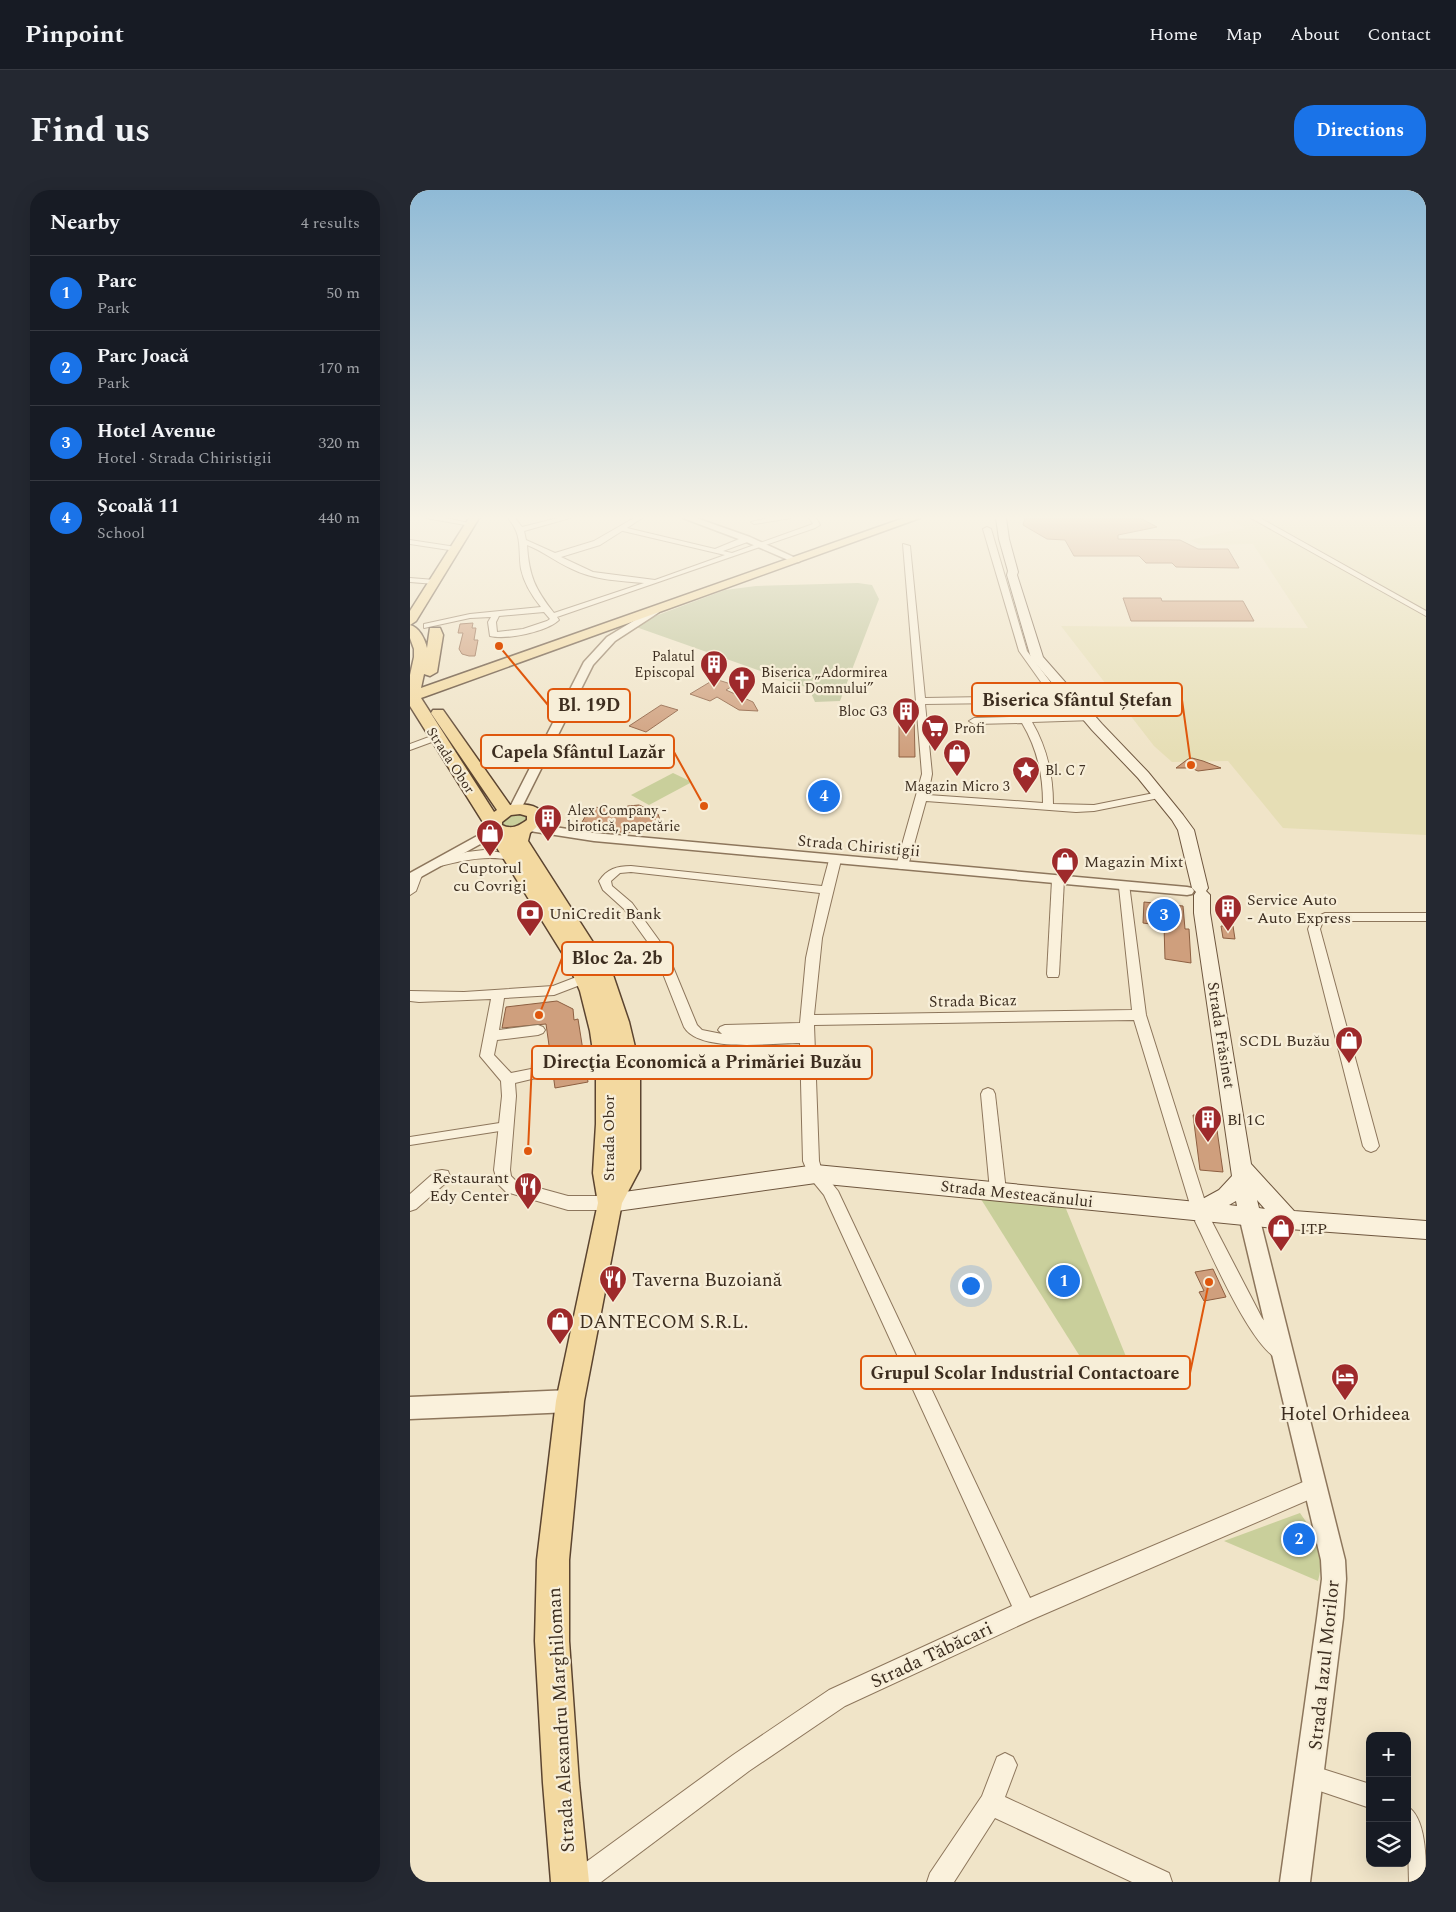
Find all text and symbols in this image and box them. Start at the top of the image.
text: Pinpoint [25,17,124,53]
text: Home [1149,21,1198,48]
text: Map [1226,21,1262,48]
text: About [1290,21,1340,48]
text: Contact [1368,21,1431,48]
text: Find us [30,104,150,157]
button: Directions [1294,105,1426,156]
text: Nearby [50,207,120,239]
text: 4 results [301,211,360,235]
text: Parc [97,267,137,296]
text: 1 [62,281,70,305]
text: 50 m [326,281,360,305]
text: Park [97,296,130,320]
text: Parc Joacă [97,342,189,371]
text: 2 [62,356,70,380]
text: 170 m [318,356,360,380]
text: Park [97,371,130,395]
text: Hotel Avenue [97,417,216,446]
text: 3 [62,431,70,455]
text: 320 m [318,431,360,455]
text: Hotel · Strada Chiristigii [97,446,272,470]
text: Școală 11 [97,492,179,521]
text: 4 [62,506,70,530]
text: 440 m [318,506,360,530]
text: School [97,521,145,545]
place label: Palatul Episcopal [634,646,695,683]
building icon: Palatul Episcopal [699,649,729,688]
place label: Biserica „Adormirea Maicii Domnului” [761,662,888,699]
church icon: Biserica „Adormirea Maicii Domnului” [727,665,757,704]
callout: Biserica Sfântul Ștefan [972,683,1182,716]
text: Biserica Sfântul Ștefan [982,687,1172,714]
callout: Bl. 19D [548,689,630,722]
text: Bl. 19D [558,692,620,719]
building icon: Bloc G3 [891,696,921,735]
place label: Bloc G3 [838,701,887,722]
supermarket icon: Profi [920,713,950,752]
place label: Profi [954,718,985,739]
street label: Strada Obor [421,723,480,798]
callout: Capela Sfântul Lazăr [481,735,674,768]
shop icon: Magazin Micro 3 [942,738,972,777]
text: Capela Sfântul Lazăr [491,739,665,766]
place icon: Bl. C 7 [1011,755,1041,794]
place label: Bl. C 7 [1045,760,1086,781]
place label: Magazin Micro 3 [904,776,1010,797]
pin: 4 [808,777,840,815]
place label: Alex Company - birotică, papetărie [567,800,681,837]
building icon: Alex Company - birotică, papetărie [533,803,563,842]
shop icon: Cuptorul cu Covrigi [475,818,505,857]
street label: Strada Chiristigii [797,829,921,863]
shop icon: Magazin Mixt [1050,846,1080,885]
place label: Magazin Mixt [1084,850,1184,874]
place label: Cuptorul cu Covrigi [453,856,527,898]
place label: Service Auto - Auto Express [1247,888,1351,930]
building icon: Service Auto - Auto Express [1213,893,1243,932]
pin: 3 [1148,896,1180,934]
bank icon: UniCredit Bank [515,898,545,937]
place label: UniCredit Bank [549,902,662,926]
callout: Bloc 2a. 2b [562,942,673,975]
text: Bloc 2a. 2b [571,945,663,972]
street label: Strada Frăsinet [1201,980,1241,1091]
street label: Strada Bicaz [929,988,1017,1014]
shop icon: SCDL Buzău [1334,1025,1364,1064]
place label: SCDL Buzău [1239,1029,1330,1053]
callout: Direcţia Economică a Primăriei Buzău [532,1046,872,1079]
text: Direcţia Economică a Primăriei Buzău [542,1049,862,1076]
street label: Strada Obor [597,1095,621,1181]
building icon: Bl 1C [1193,1104,1223,1143]
place label: Bl 1C [1227,1108,1266,1132]
place label: Restaurant Edy Center [430,1166,509,1208]
restaurant icon: Restaurant Edy Center [513,1171,543,1210]
street label: Strada Mesteacănului [939,1174,1094,1214]
shop icon: ITP [1266,1213,1296,1252]
place label: ITP [1300,1217,1327,1241]
pin: 1 [1048,1262,1080,1300]
restaurant icon: Taverna Buzoiană [598,1264,628,1303]
place label: Taverna Buzoiană [632,1266,783,1295]
your location [958,1273,984,1299]
shop icon: DANTECOM S.R.L. [545,1306,575,1345]
place label: DANTECOM S.R.L. [579,1308,749,1337]
callout: Grupul Scolar Industrial Contactoare [861,1356,1190,1389]
text: Grupul Scolar Industrial Contactoare [871,1360,1179,1387]
hotel icon: Hotel Orhideea [1330,1362,1360,1401]
place label: Hotel Orhideea [1280,1400,1411,1429]
pin: 2 [1283,1520,1315,1558]
street label: Strada Iazul Morilor [1301,1578,1348,1752]
street label: Strada Alexandru Marghiloman [540,1587,583,1853]
street label: Strada Tăbăcari [866,1614,998,1696]
map controls [1366,1732,1411,1867]
button: + [1366,1732,1411,1777]
button: − [1366,1777,1411,1822]
button: layers [1366,1822,1411,1867]

